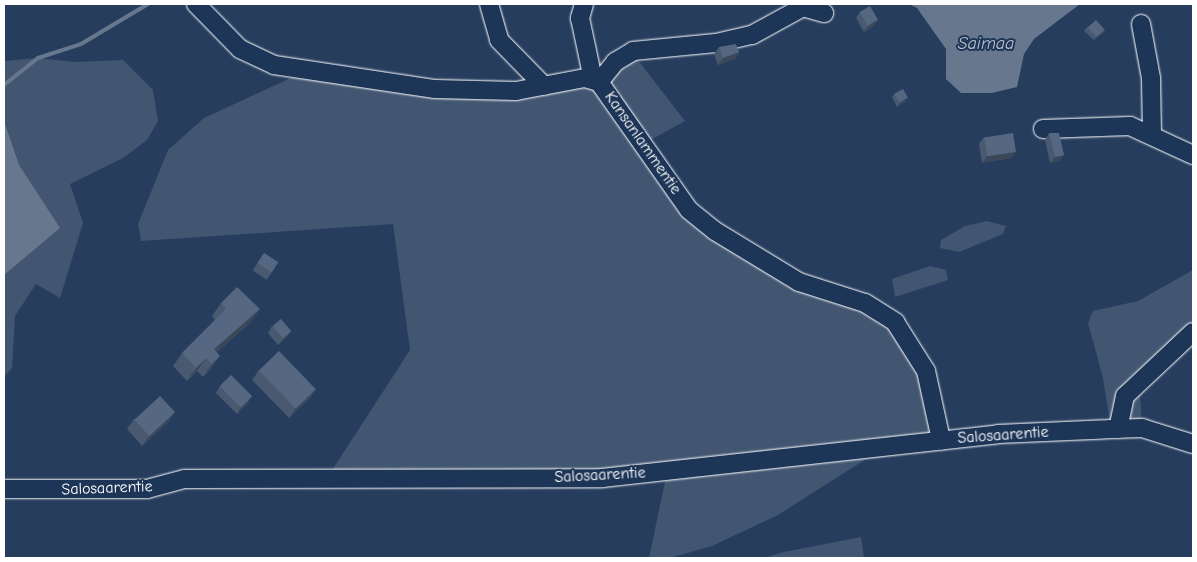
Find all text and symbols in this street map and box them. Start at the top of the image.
water label: Saimaa [958,33,1014,55]
street label: Kansanlammentie [600,88,686,198]
street label: Salosaarentie [957,422,1049,448]
street label: Salosaarentie [554,463,646,487]
street label: Salosaarentie [61,477,153,499]

